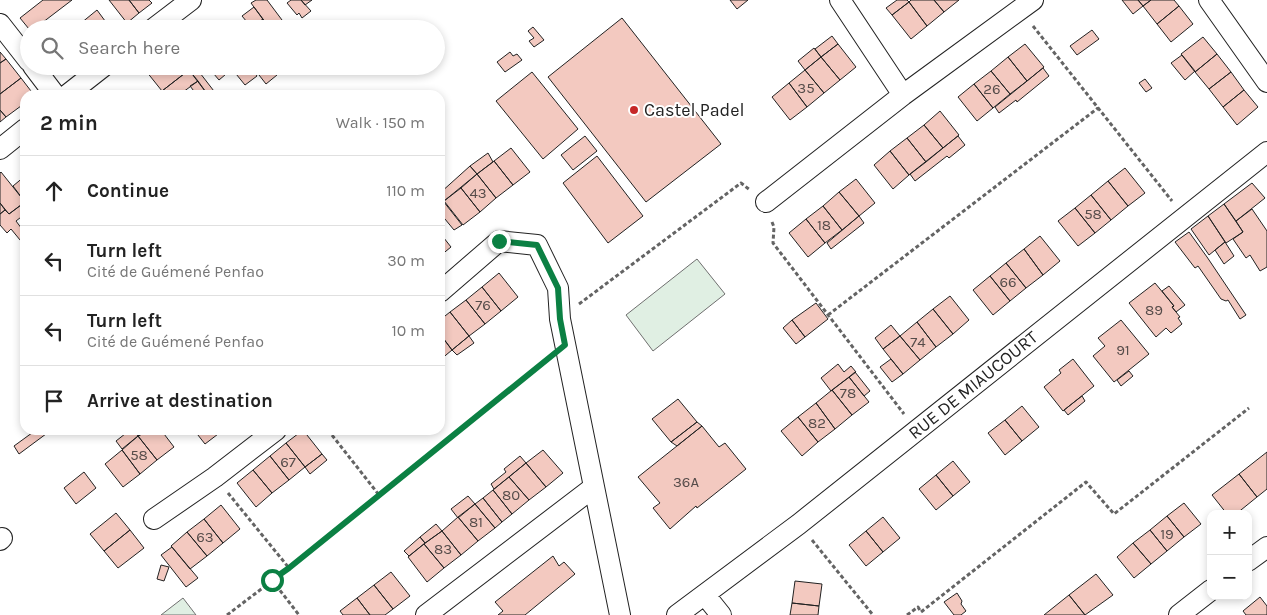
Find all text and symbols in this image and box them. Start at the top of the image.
search box [20,20,445,75]
icon: search [38,34,66,62]
text: Search here [78,37,180,59]
house number: 35 [797,79,815,97]
house number: 26 [983,80,1001,98]
place label: Castel Padel [644,99,745,121]
marker: Castel Padel [628,104,640,116]
text: 2 min [40,111,98,135]
text: Walk · 150 m [336,113,425,132]
icon: ahead [40,177,68,205]
text: Continue [87,180,169,202]
text: 110 m [386,181,425,200]
house number: 43 [469,184,487,202]
house number: 58 [1084,205,1102,223]
house number: 18 [817,216,831,234]
route end [488,230,511,253]
text: Turn left [87,240,162,262]
icon: left [40,247,68,275]
text: 30 m [387,251,425,270]
text: Cité de Guémené Penfao [87,262,264,281]
house number: 66 [999,273,1017,291]
house number: 76 [475,296,491,314]
house number: 89 [1145,301,1163,319]
text: Turn left [87,310,162,332]
icon: left [40,317,68,345]
text: 10 m [391,321,425,340]
street label: RUE DE MIAUCOURT [904,326,1042,444]
text: Cité de Guémené Penfao [87,332,264,351]
house number: 74 [910,333,926,351]
house number: 91 [1116,341,1130,359]
house number: 78 [840,384,856,402]
icon: arrive [40,387,68,415]
text: Arrive at destination [87,390,273,412]
house number: 82 [808,414,826,432]
house number: 58 [130,446,148,464]
house number: 67 [280,453,296,471]
house number: 36A [673,473,699,491]
house number: 80 [502,486,520,504]
map controls [1207,510,1252,600]
button: + [1207,510,1252,555]
house number: 81 [469,513,483,531]
house number: 19 [1160,525,1174,543]
house number: 63 [196,528,214,546]
house number: 83 [434,540,452,558]
button: − [1207,555,1252,600]
route start [261,569,284,592]

